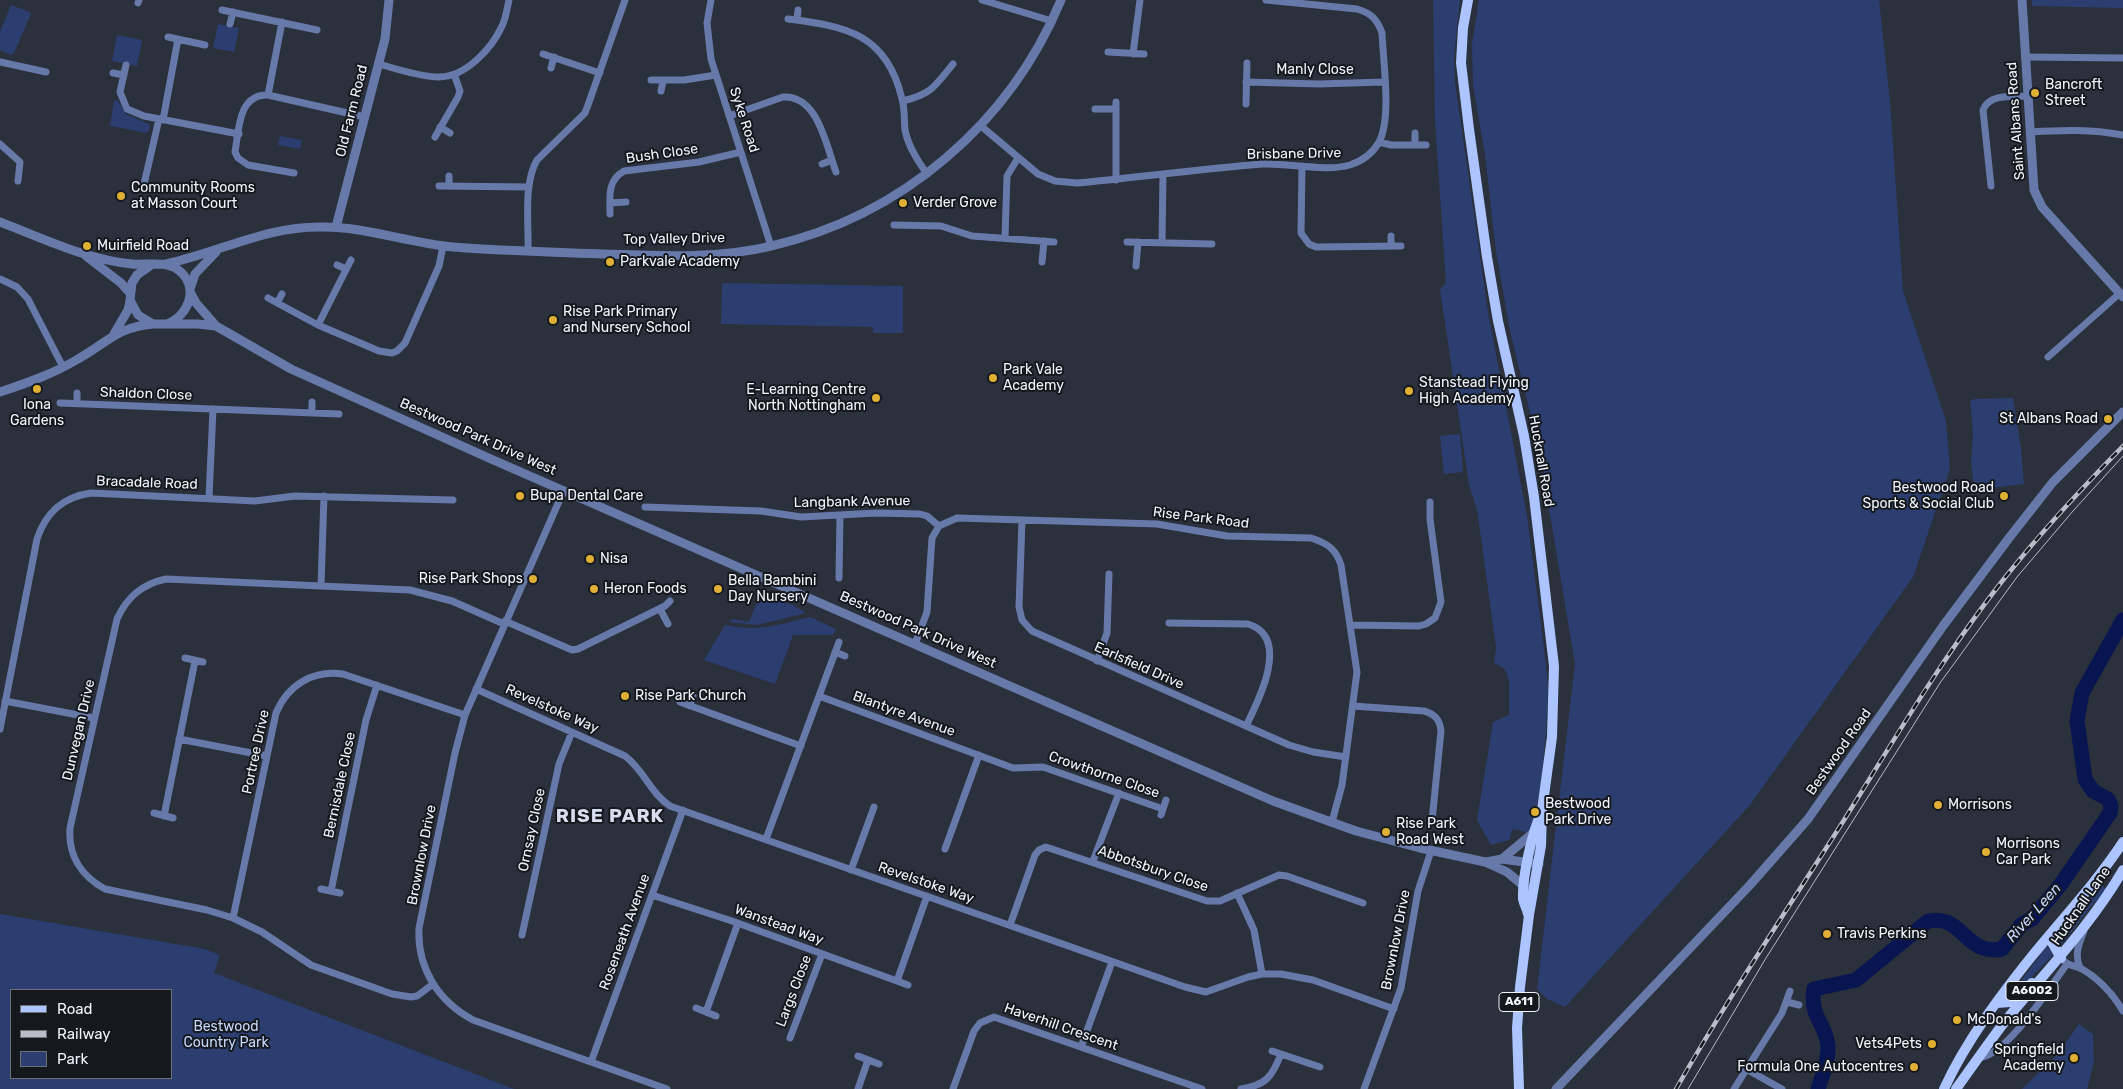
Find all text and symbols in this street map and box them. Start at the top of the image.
street label: Saint Albans Road [2003,61,2029,181]
street label: Manly Close [1276,62,1354,78]
street label: Old Farm Road [332,63,372,159]
place label: Bancroft Street [2045,77,2102,110]
street label: Syke Road [726,85,762,155]
marker: Bancroft Street [2029,87,2041,99]
street label: Bush Close [625,141,699,167]
street label: Brisbane Drive [1247,145,1341,163]
place label: Community Rooms at Masson Court [131,180,255,212]
marker: Community Rooms at Masson Court [115,190,127,202]
place label: Verder Grove [913,195,997,211]
marker: Verder Grove [897,197,909,209]
street label: Top Valley Drive [623,230,725,248]
place label: Muirfield Road [97,238,189,254]
marker: Muirfield Road [81,240,93,252]
place label: Parkvale Academy [620,254,740,270]
marker: Parkvale Academy [604,256,616,268]
place label: Rise Park Primary and Nursery School [563,304,690,336]
marker: Rise Park Primary and Nursery School [547,314,559,326]
place label: Park Vale Academy [1003,362,1064,394]
marker: Park Vale Academy [987,372,999,384]
place label: Stanstead Flying High Academy [1419,375,1529,408]
place label: E-Learning Centre North Nottingham [746,382,866,414]
marker: Iona Gardens [31,383,43,395]
street label: Shaldon Close [100,384,192,404]
marker: Stanstead Flying High Academy [1403,385,1415,397]
marker: E-Learning Centre North Nottingham [870,392,882,404]
street label: Bestwood Park Drive West [397,395,559,479]
place label: Iona Gardens [10,397,64,430]
place label: St Albans Road [1999,411,2098,427]
marker: St Albans Road [2102,413,2114,425]
street label: Hucknall Road [1525,414,1557,508]
street label: Bracadale Road [96,473,198,493]
place label: Bestwood Road Sports & Social Club [1862,480,1994,512]
place label: Bupa Dental Care [530,488,643,504]
marker: Bupa Dental Care [514,490,526,502]
marker: Bestwood Road Sports & Social Club [1998,490,2010,502]
street label: Langbank Avenue [794,493,910,511]
street label: Rise Park Road [1152,504,1250,532]
place label: Nisa [600,551,628,567]
marker: Nisa [584,553,596,565]
place label: Rise Park Shops [419,571,523,587]
marker: Rise Park Shops [527,573,539,585]
place label: Bella Bambini Day Nursery [728,573,816,606]
place label: Heron Foods [604,581,687,597]
marker: Heron Foods [588,583,600,595]
marker: Bella Bambini Day Nursery [712,583,724,595]
street label: Bestwood Park Drive West [837,588,999,672]
street label: Earlsfield Drive [1092,639,1186,693]
street label: Dunvegan Drive [59,678,99,782]
street label: Revelstoke Way [503,681,601,737]
place label: Rise Park Church [635,688,746,704]
street label: Blantyre Avenue [851,688,957,740]
marker: Rise Park Church [619,690,631,702]
street label: Bestwood Road [1803,705,1875,799]
street label: Portree Drive [239,708,273,796]
street label: Bernisdale Close [321,730,359,840]
street label: Crowthorne Close [1046,748,1162,802]
street label: Ornsay Close [515,787,549,873]
place label: Bestwood Park Drive [1545,796,1611,829]
place label: Morrisons [1948,797,2012,813]
marker: Morrisons [1932,799,1944,811]
street label: Brownlow Drive [404,803,440,907]
district label: RISE PARK [555,806,665,828]
marker: Bestwood Park Drive [1529,806,1541,818]
place label: Rise Park Road West [1396,816,1464,849]
marker: Rise Park Road West [1380,826,1392,838]
place label: Morrisons Car Park [1996,836,2060,869]
street label: Abbotsbury Close [1096,842,1210,896]
marker: Morrisons Car Park [1980,846,1992,858]
street label: Revelstoke Way [876,859,976,907]
street label: Hucknall Lane [2048,864,2114,948]
street label: Roseneath Avenue [596,872,654,992]
water label: River Leen [2003,880,2065,946]
street label: Brownlow Drive [1378,888,1414,992]
street label: Wanstead Way [732,901,826,949]
place label: Travis Perkins [1837,926,1927,942]
marker: Travis Perkins [1821,928,1833,940]
street label: Largs Close [773,953,815,1029]
road number: A6002 [2006,981,2058,1000]
legend [10,989,172,1079]
road number: A611 [1499,992,1539,1012]
text: Road [57,1000,93,1018]
street label: Haverhill Crescent [1002,1000,1120,1054]
place label: McDonald's [1967,1012,2041,1028]
marker: McDonald's [1951,1014,1963,1026]
park label: Bestwood Country Park [183,1019,269,1052]
text: Railway [57,1025,111,1043]
place label: Vets4Pets [1855,1036,1922,1052]
marker: Vets4Pets [1926,1038,1938,1050]
place label: Springfield Academy [1994,1042,2064,1074]
text: Park [57,1050,88,1068]
marker: Springfield Academy [2068,1052,2080,1064]
place label: Formula One Autocentres [1737,1059,1904,1075]
marker: Formula One Autocentres [1908,1061,1920,1073]

